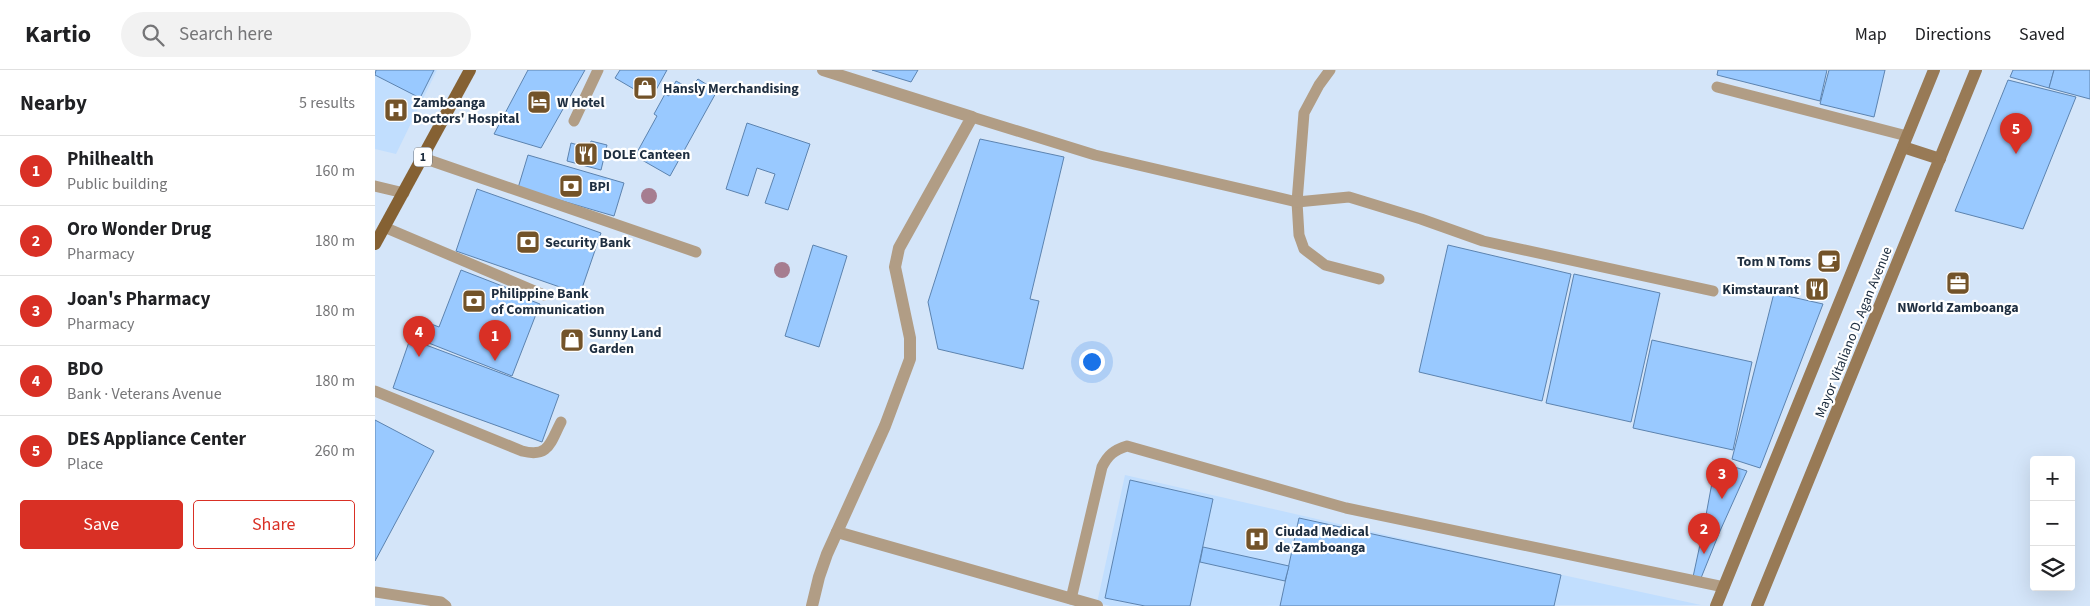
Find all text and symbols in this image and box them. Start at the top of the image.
search box [121,12,471,57]
text: Kartio [25,17,91,52]
icon: search [139,21,167,49]
text: Search here [179,21,273,48]
text: Map [1855,22,1887,47]
text: Directions [1915,22,1991,47]
text: Saved [2019,22,2065,47]
shop icon: Hansly Merchandising [632,75,658,101]
place label: Hansly Merchandising [663,79,799,99]
text: Nearby [20,88,87,118]
hotel icon: W Hotel [526,89,552,115]
text: 5 results [299,92,355,114]
place label: Zamboanga Doctors' Hospital [413,93,519,129]
place label: W Hotel [557,93,604,113]
hospital icon: Zamboanga Doctors' Hospital [383,97,409,123]
pin: 5 [2000,113,2032,154]
restaurant icon: DOLE Canteen [573,141,599,167]
place label: DOLE Canteen [603,145,690,165]
text: Philhealth [67,146,154,173]
road number: 1 [414,147,432,166]
text: 1 [32,160,40,182]
text: 160 m [315,160,355,182]
text: Public building [67,173,167,195]
bank icon: BPI [558,173,584,199]
place label: BPI [589,177,610,197]
text: Oro Wonder Drug [67,216,211,243]
bank icon: Security Bank [515,229,541,255]
text: 2 [32,230,40,252]
text: 180 m [315,230,355,252]
place label: Security Bank [545,233,631,253]
text: Pharmacy [67,243,135,265]
street label: Mayor Vitaliano D. Agan Avenue [1810,244,1898,421]
cafe icon: Tom N Toms [1816,248,1842,274]
place label: Tom N Toms [1737,252,1811,272]
office icon: NWorld Zamboanga [1945,270,1971,296]
restaurant icon: Kimstaurant [1804,276,1830,302]
place label: Kimstaurant [1722,280,1800,300]
place label: Philippine Bank of Communication [491,284,605,320]
text: Joan's Pharmacy [67,286,210,313]
bank icon: Philippine Bank of Communication [461,288,487,314]
place label: NWorld Zamboanga [1897,298,2019,318]
text: 3 [32,300,40,322]
text: 180 m [315,300,355,322]
text: Pharmacy [67,313,135,335]
pin: 4 [403,316,435,357]
pin: 1 [479,320,511,361]
place label: Sunny Land Garden [589,323,662,359]
shop icon: Sunny Land Garden [559,327,585,353]
your location [1079,349,1105,375]
text: BDO [67,356,104,383]
text: 4 [32,370,40,392]
text: 180 m [315,370,355,392]
text: Bank · Veterans Avenue [67,383,222,405]
text: DES Appliance Center [67,426,246,453]
text: 5 [32,440,40,462]
text: 260 m [315,440,355,462]
text: Place [67,453,103,475]
map controls [2030,456,2075,591]
button: + [2030,456,2075,501]
pin: 3 [1706,458,1738,499]
button: Save [20,500,183,549]
button: Share [193,500,355,549]
button: − [2030,501,2075,546]
pin: 2 [1688,513,1720,554]
place label: Ciudad Medical de Zamboanga [1275,522,1369,558]
hospital icon: Ciudad Medical de Zamboanga [1244,526,1270,552]
button: layers [2030,546,2075,591]

